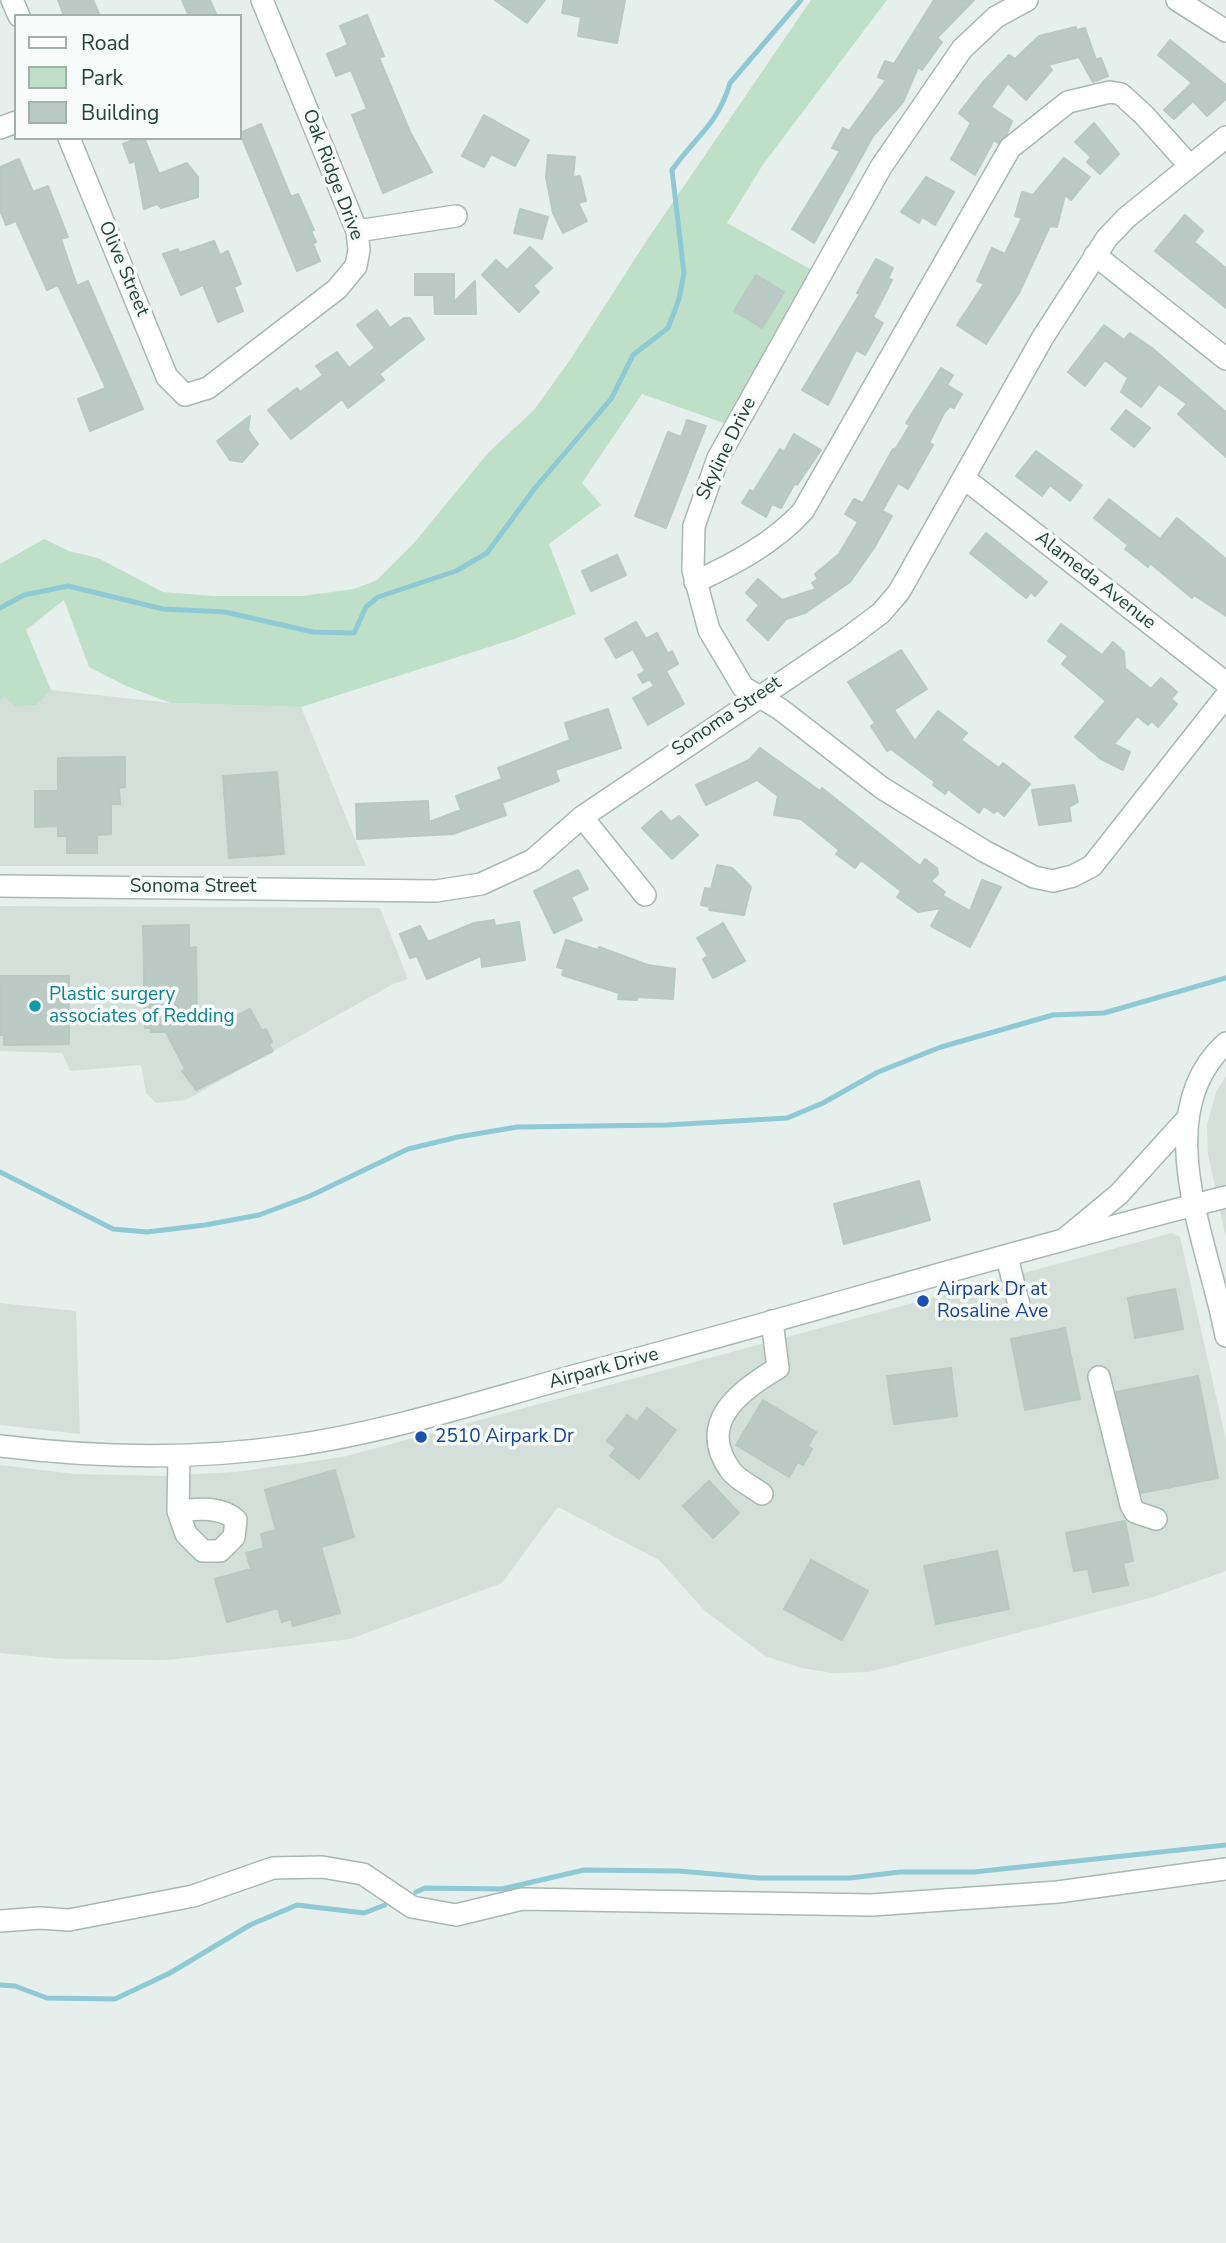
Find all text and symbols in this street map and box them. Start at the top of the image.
legend [14,14,242,140]
text: Road [81,29,130,57]
text: Park [81,64,123,92]
text: Building [81,99,159,127]
street label: Oak Ridge Drive [297,106,367,244]
street label: Olive Street [93,218,153,320]
street label: Skyline Drive [692,394,762,504]
street label: Alameda Avenue [1030,527,1160,635]
street label: Sonoma Street [668,672,786,762]
street label: Sonoma Street [130,876,256,898]
place label: Plastic surgery associates of Redding [49,984,235,1028]
marker: Plastic surgery associates of Redding [27,998,43,1014]
place label: Airpark Dr at Rosaline Ave [937,1279,1048,1323]
marker: Airpark Dr at Rosaline Ave [915,1293,931,1309]
street label: Airpark Drive [547,1343,661,1395]
place label: 2510 Airpark Dr [435,1426,574,1448]
marker: 2510 Airpark Dr [413,1429,429,1445]

